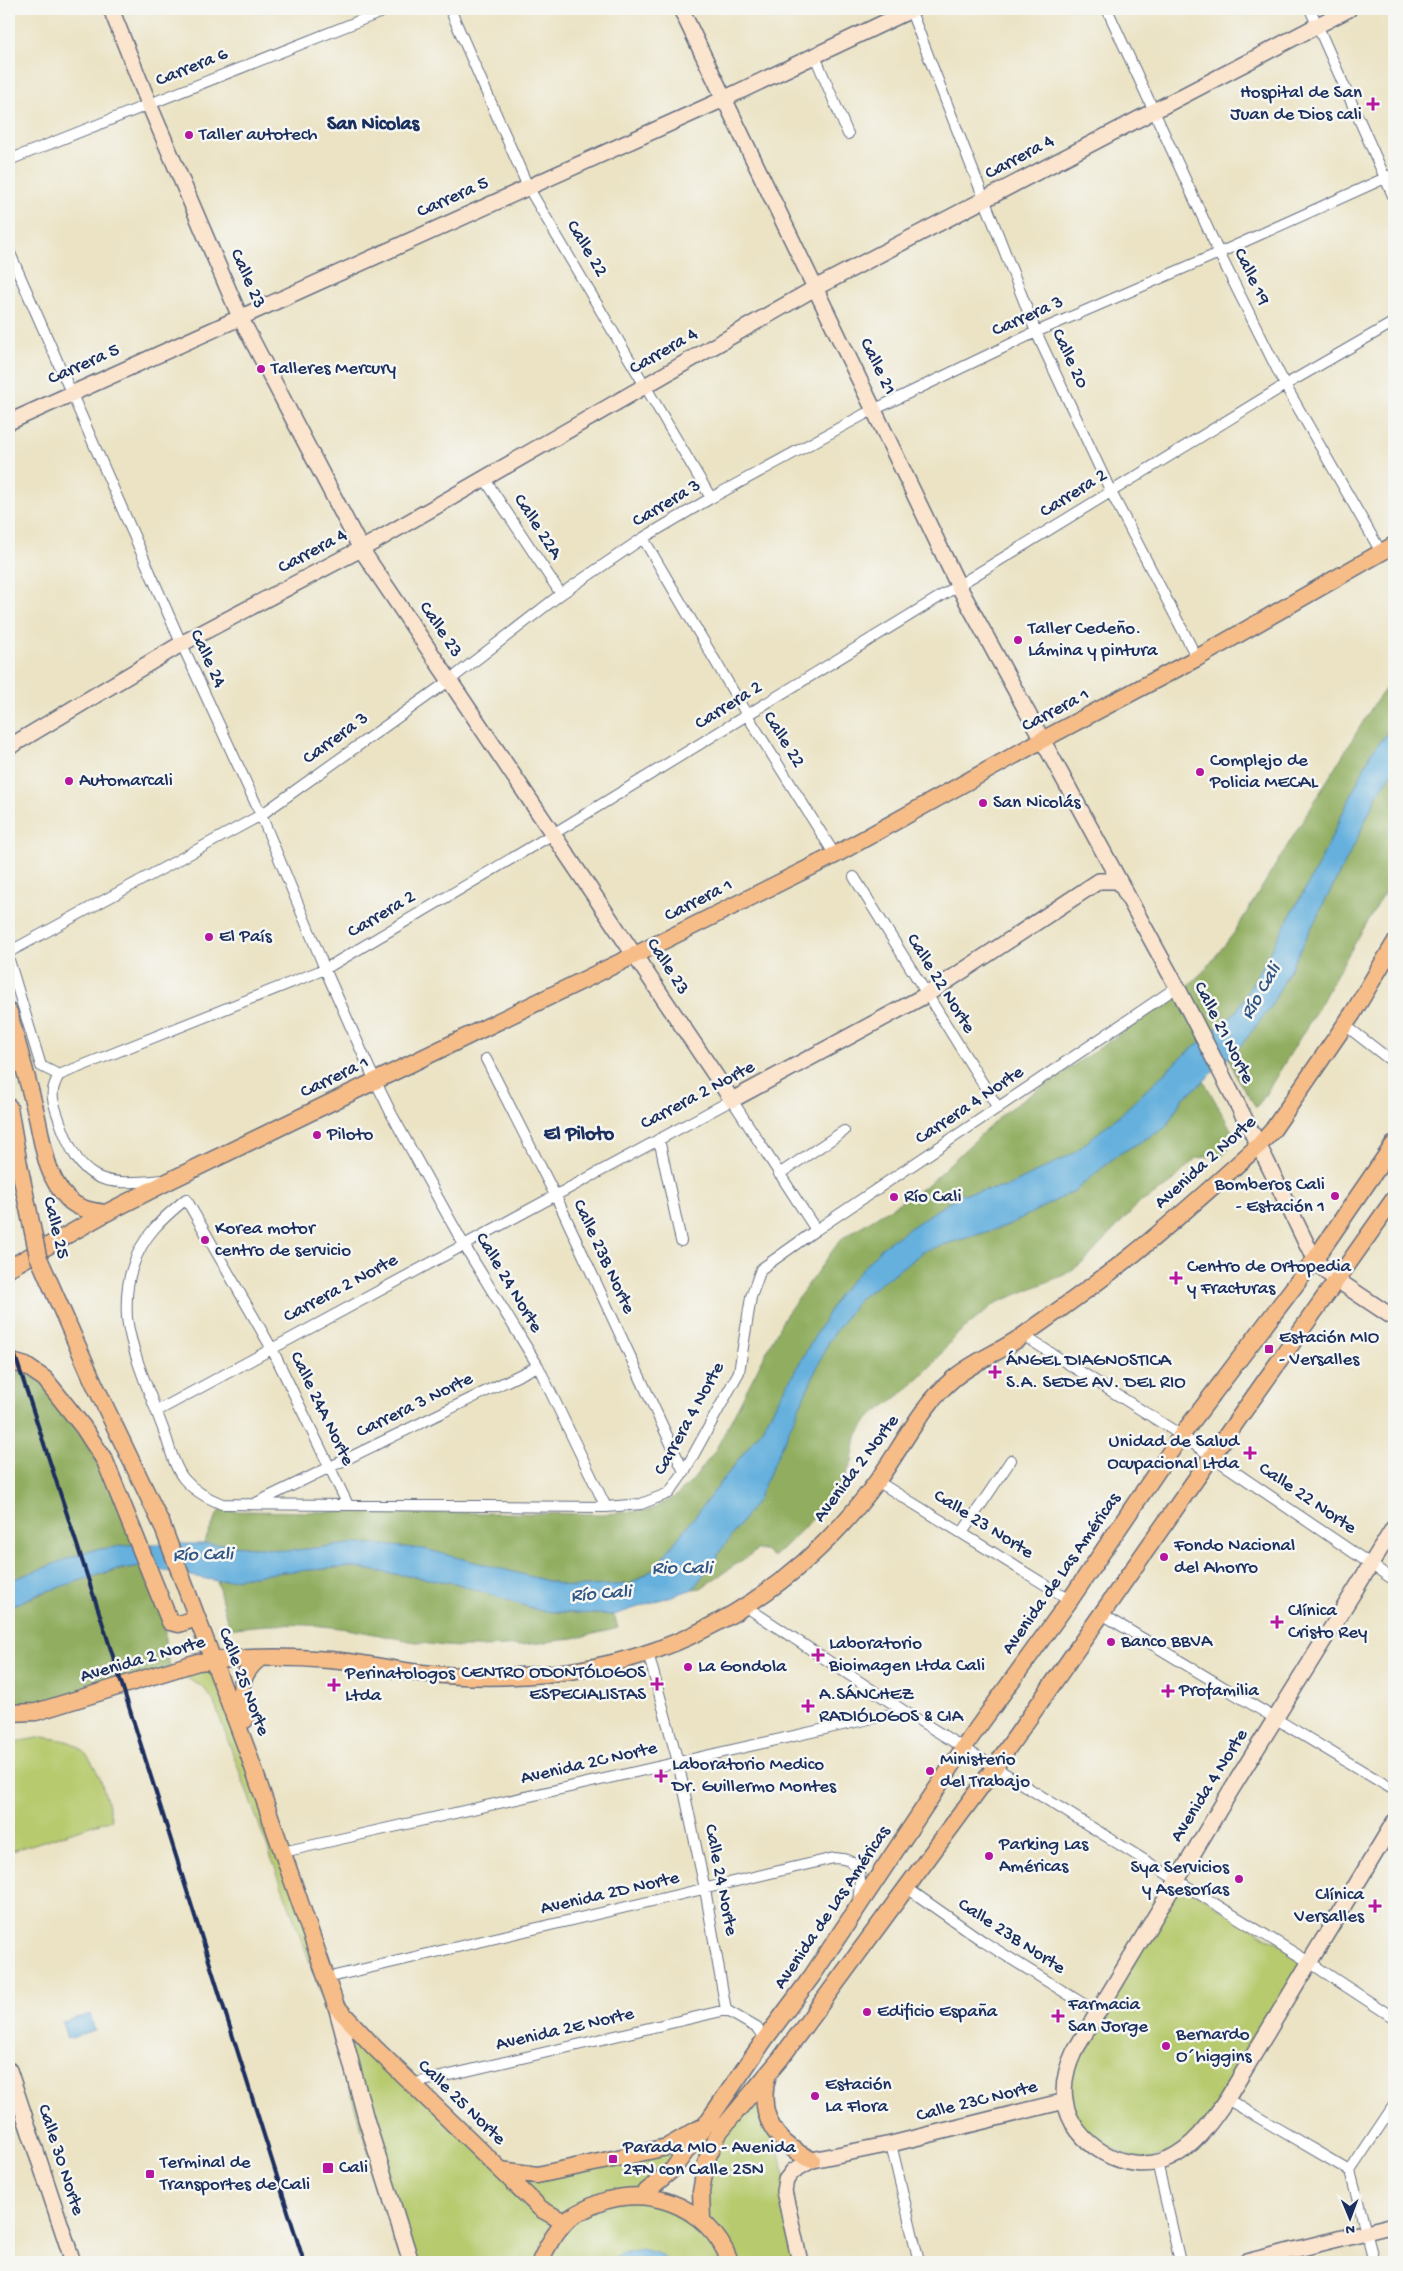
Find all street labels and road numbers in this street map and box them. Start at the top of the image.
street label: Carrera 6 [153,43,232,93]
street label: Carrera 4 [982,130,1058,186]
street label: Carrera 5 [414,172,492,224]
street label: Calle 22 [560,216,612,282]
street label: Calle 19 [1227,245,1275,310]
street label: Calle 23 [224,246,270,312]
street label: Carrera 3 [989,291,1067,343]
street label: Carrera 4 [626,323,702,381]
street label: Calle 20 [1045,325,1093,393]
street label: Calle 21 [853,335,901,399]
street label: Carrera 5 [45,339,123,391]
street label: Carrera 2 [1036,464,1112,524]
street label: Carrera 3 [629,475,705,533]
street label: Calle 22A [507,490,568,566]
street label: Carrera 4 [275,524,351,580]
street label: Calle 23 [413,598,467,663]
street label: Calle 24 [184,626,230,692]
street label: Carrera 2 [691,676,767,736]
street label: Carrera 1 [1018,684,1094,738]
street label: Carrera 3 [299,707,374,771]
street label: Calle 22 [757,708,809,772]
street label: Carrera 1 [661,874,737,928]
street label: Carrera 2 [344,886,420,944]
street label: Calle 22 Norte [900,930,980,1038]
street label: Calle 23 [640,934,694,1000]
street label: Calle 21 Norte [1187,978,1259,1088]
street label: Carrera 1 [297,1052,373,1104]
street label: Carrera 2 Norte [637,1056,759,1136]
street label: Carrera 4 Norte [911,1061,1029,1151]
street label: Avenida 2 Norte [1150,1111,1262,1215]
street label: Calle 25 [36,1195,74,1261]
street label: Calle 23B Norte [566,1196,640,1318]
street label: Calle 24 Norte [469,1229,547,1337]
street label: Carrera 2 Norte [280,1249,402,1329]
street label: Calle 24A Norte [283,1348,359,1470]
street label: Carrera 4 Norte [649,1358,731,1480]
street label: Carrera 3 Norte [353,1368,477,1444]
street label: Avenida 2 Norte [809,1410,905,1527]
street label: Calle 22 Norte [1254,1458,1361,1540]
street label: Calle 23 Norte [929,1485,1037,1565]
street label: Avenida de Las Américas [997,1488,1127,1659]
street label: Calle 25 Norte [212,1625,274,1739]
street label: Avenida 2 Norte [78,1631,208,1689]
street label: Avenida 4 Norte [1166,1725,1254,1847]
street label: Avenida 2C Norte [519,1737,660,1791]
street label: Avenida de Las Américas [770,1821,897,1994]
street label: Calle 24 Norte [698,1822,742,1938]
street label: Avenida 2D Norte [538,1867,682,1921]
street label: Calle 23B Norte [953,1894,1069,1980]
street label: Avenida 2E Norte [494,2003,636,2057]
street label: Calle 25 Norte [412,2055,510,2151]
street label: Calle 23C Norte [914,2076,1040,2128]
street label: Calle 30 Norte [31,2102,89,2219]

